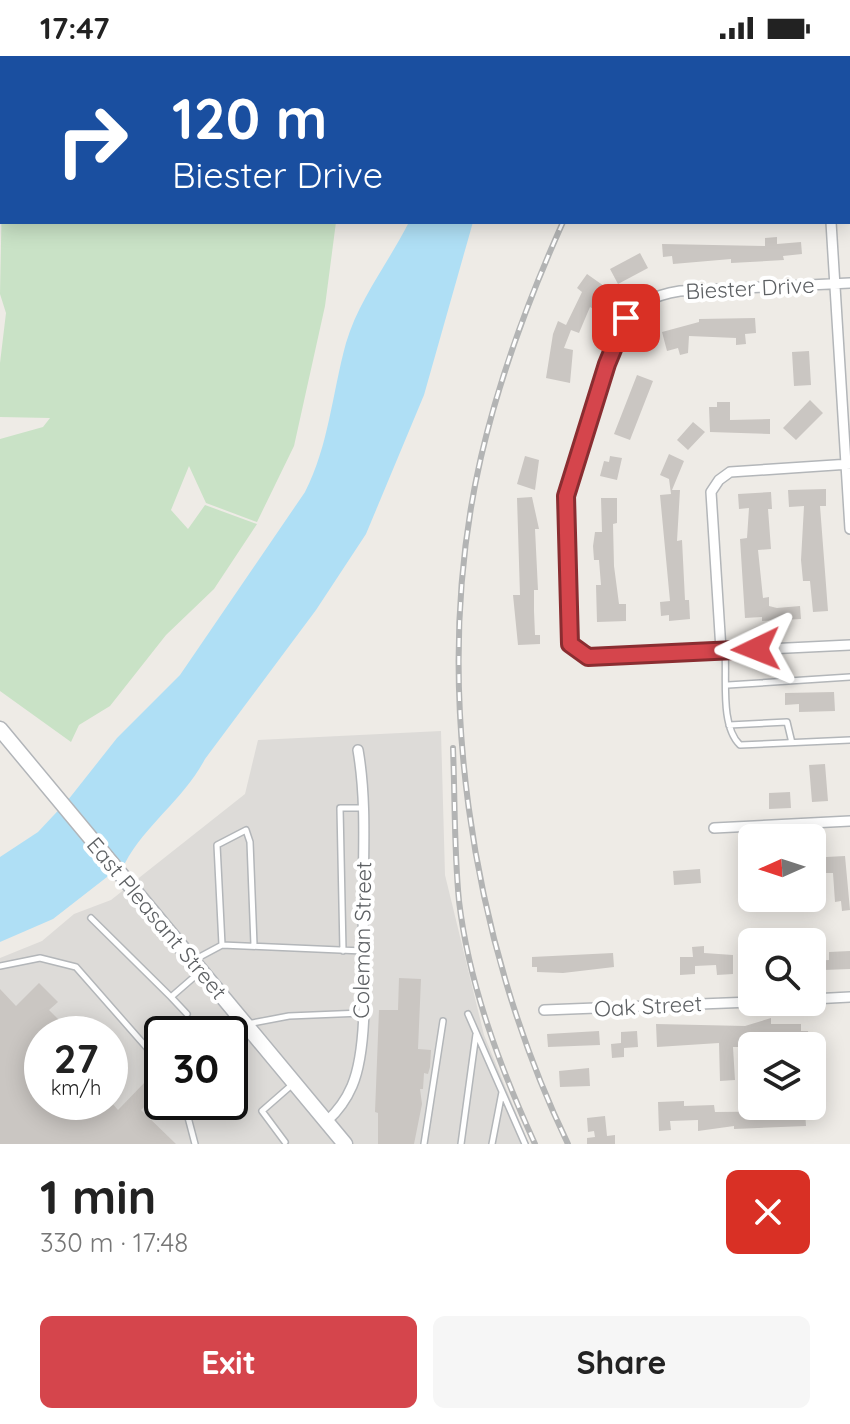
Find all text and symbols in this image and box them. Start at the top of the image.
text: 17:47 [40,9,110,47]
text: 120 m [172,83,327,153]
icon: right [40,88,144,192]
text: Biester Drive [172,152,383,197]
street label: Biester Drive [685,271,815,305]
pin [592,284,660,352]
icon: arrive [604,296,648,340]
position arrow [714,607,798,691]
north arrow [738,824,826,912]
map controls [738,824,826,1120]
street label: East Pleasant Street [81,831,233,1005]
street label: Coleman Street [347,861,377,1019]
button: search [738,928,826,1016]
street label: Oak Street [593,989,703,1023]
speed limit sign: 30 [144,1016,248,1120]
button: layers [738,1032,826,1120]
text: 27 [54,1033,98,1083]
text: km/h [51,1075,101,1100]
text: 1 min [40,1166,156,1226]
button: close [726,1170,810,1254]
text: 330 m · 17:48 [40,1226,188,1259]
button: Exit [40,1316,417,1408]
button: Share [433,1316,810,1408]

